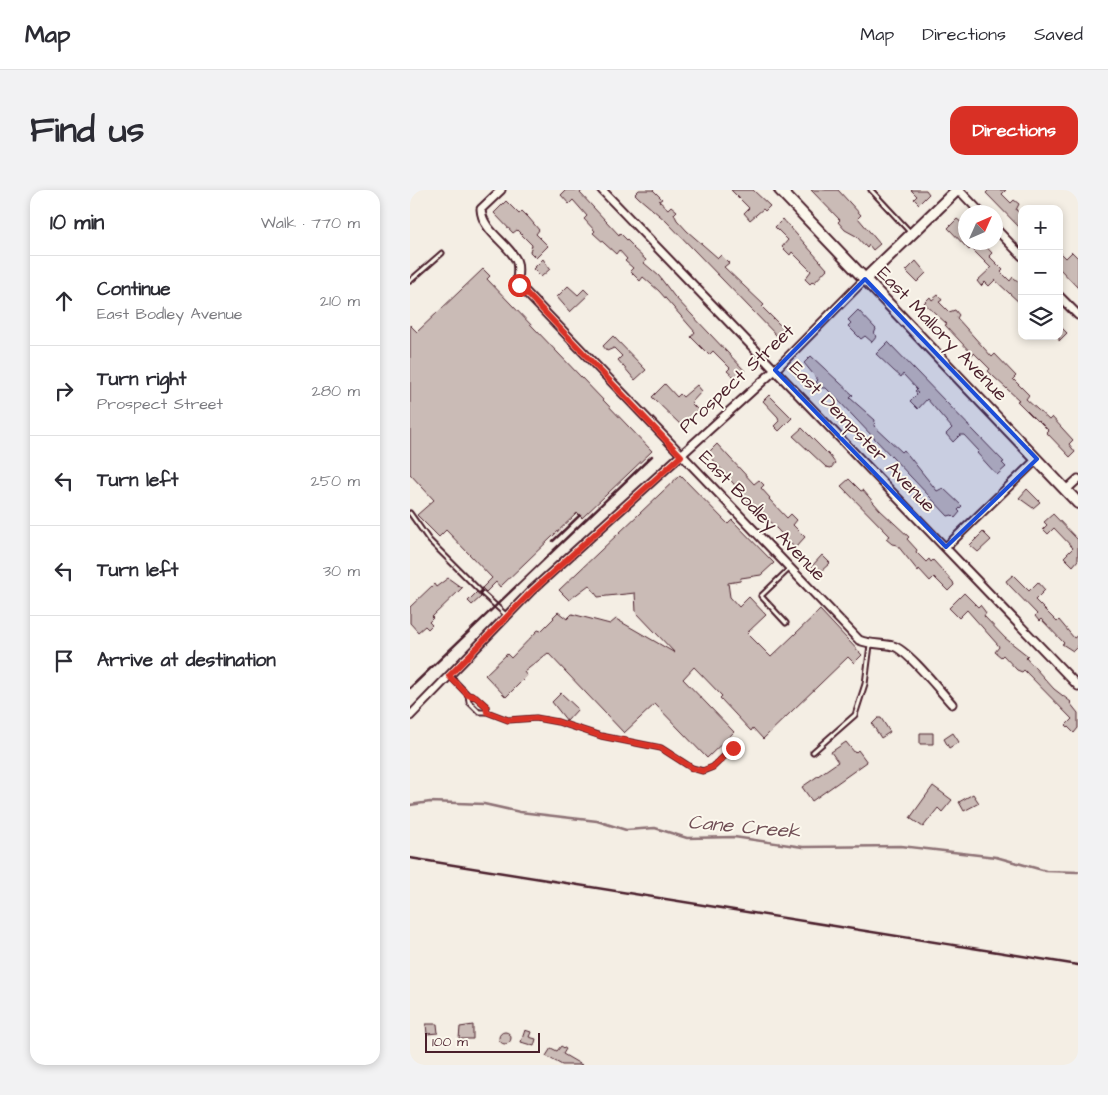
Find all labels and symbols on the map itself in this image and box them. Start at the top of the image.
north arrow [958,205,1003,250]
street label: East Mallory Avenue [870,261,1014,408]
route start [508,274,531,297]
street label: Prospect Street [673,318,801,440]
street label: East Dempster Avenue [782,355,942,519]
street label: East Bodley Avenue [692,445,832,588]
route end [722,737,745,760]
water label: Cane Creek [687,808,802,846]
scale bar [425,1030,540,1053]

